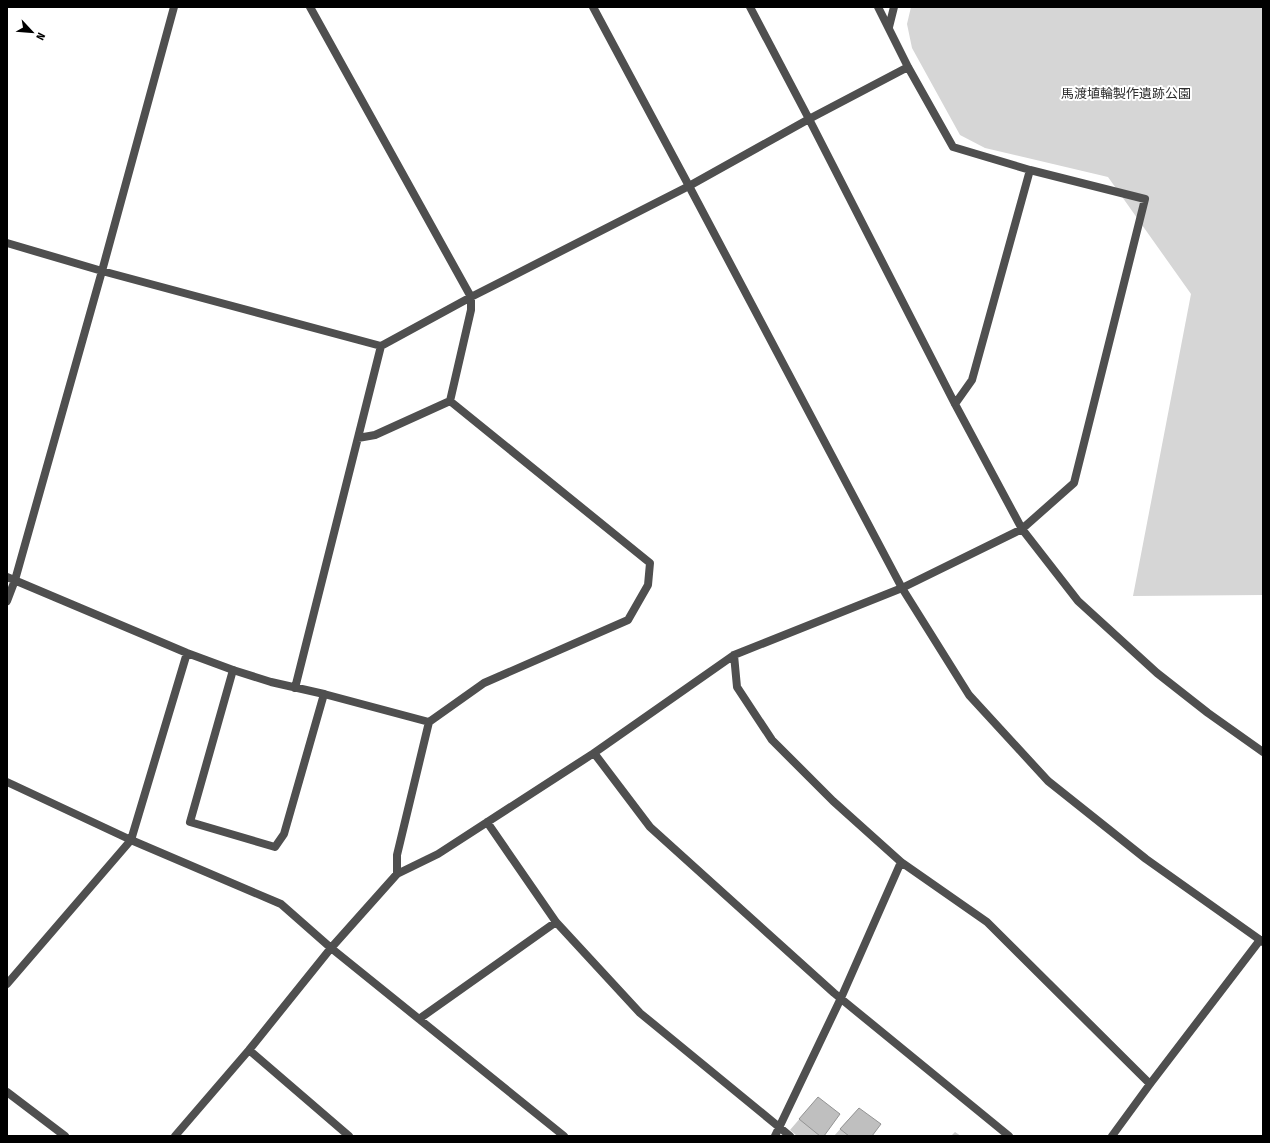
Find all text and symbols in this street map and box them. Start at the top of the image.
north arrow [12,12,52,52]
text: N [33,30,48,42]
park label: 馬渡埴輪製作遺跡公園 [1061,86,1191,101]

